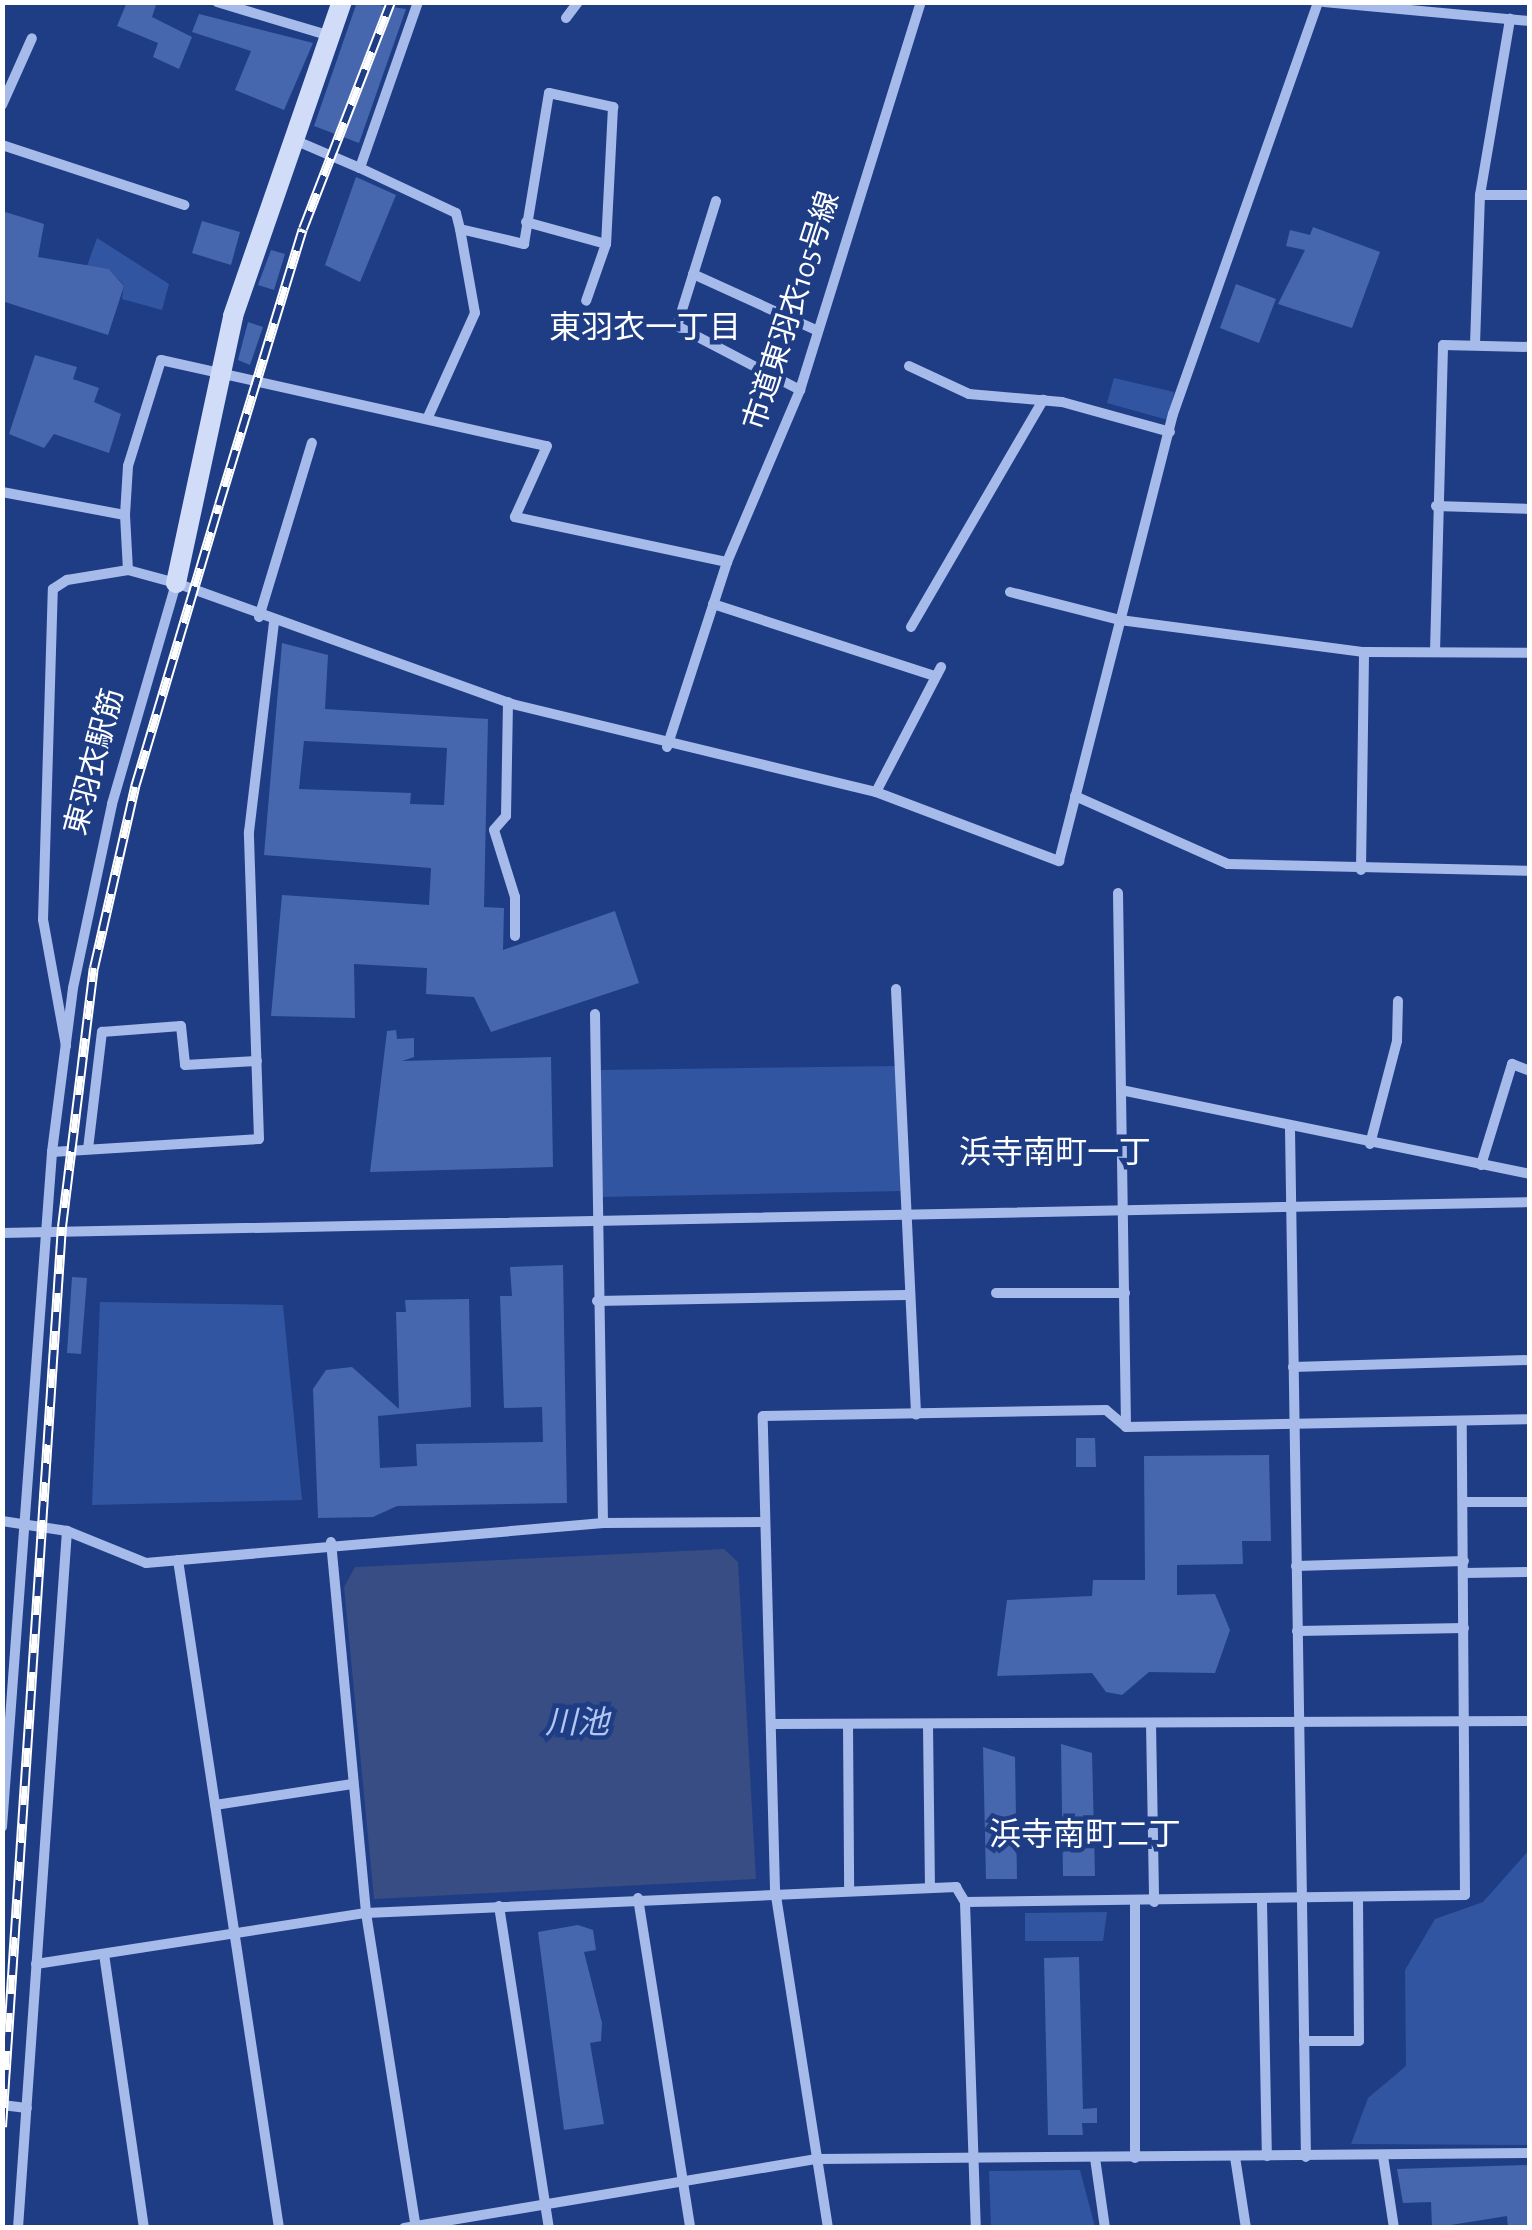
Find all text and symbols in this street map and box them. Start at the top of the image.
street label: 市道東羽衣105号線 [736,187,848,435]
district label: 東羽衣一丁目 [549,309,741,347]
street label: 東羽衣駅筋 [58,685,132,839]
district label: 浜寺南町一丁 [959,1134,1151,1172]
water label: 川池 [545,1704,609,1742]
district label: 浜寺南町二丁 [989,1816,1181,1854]

